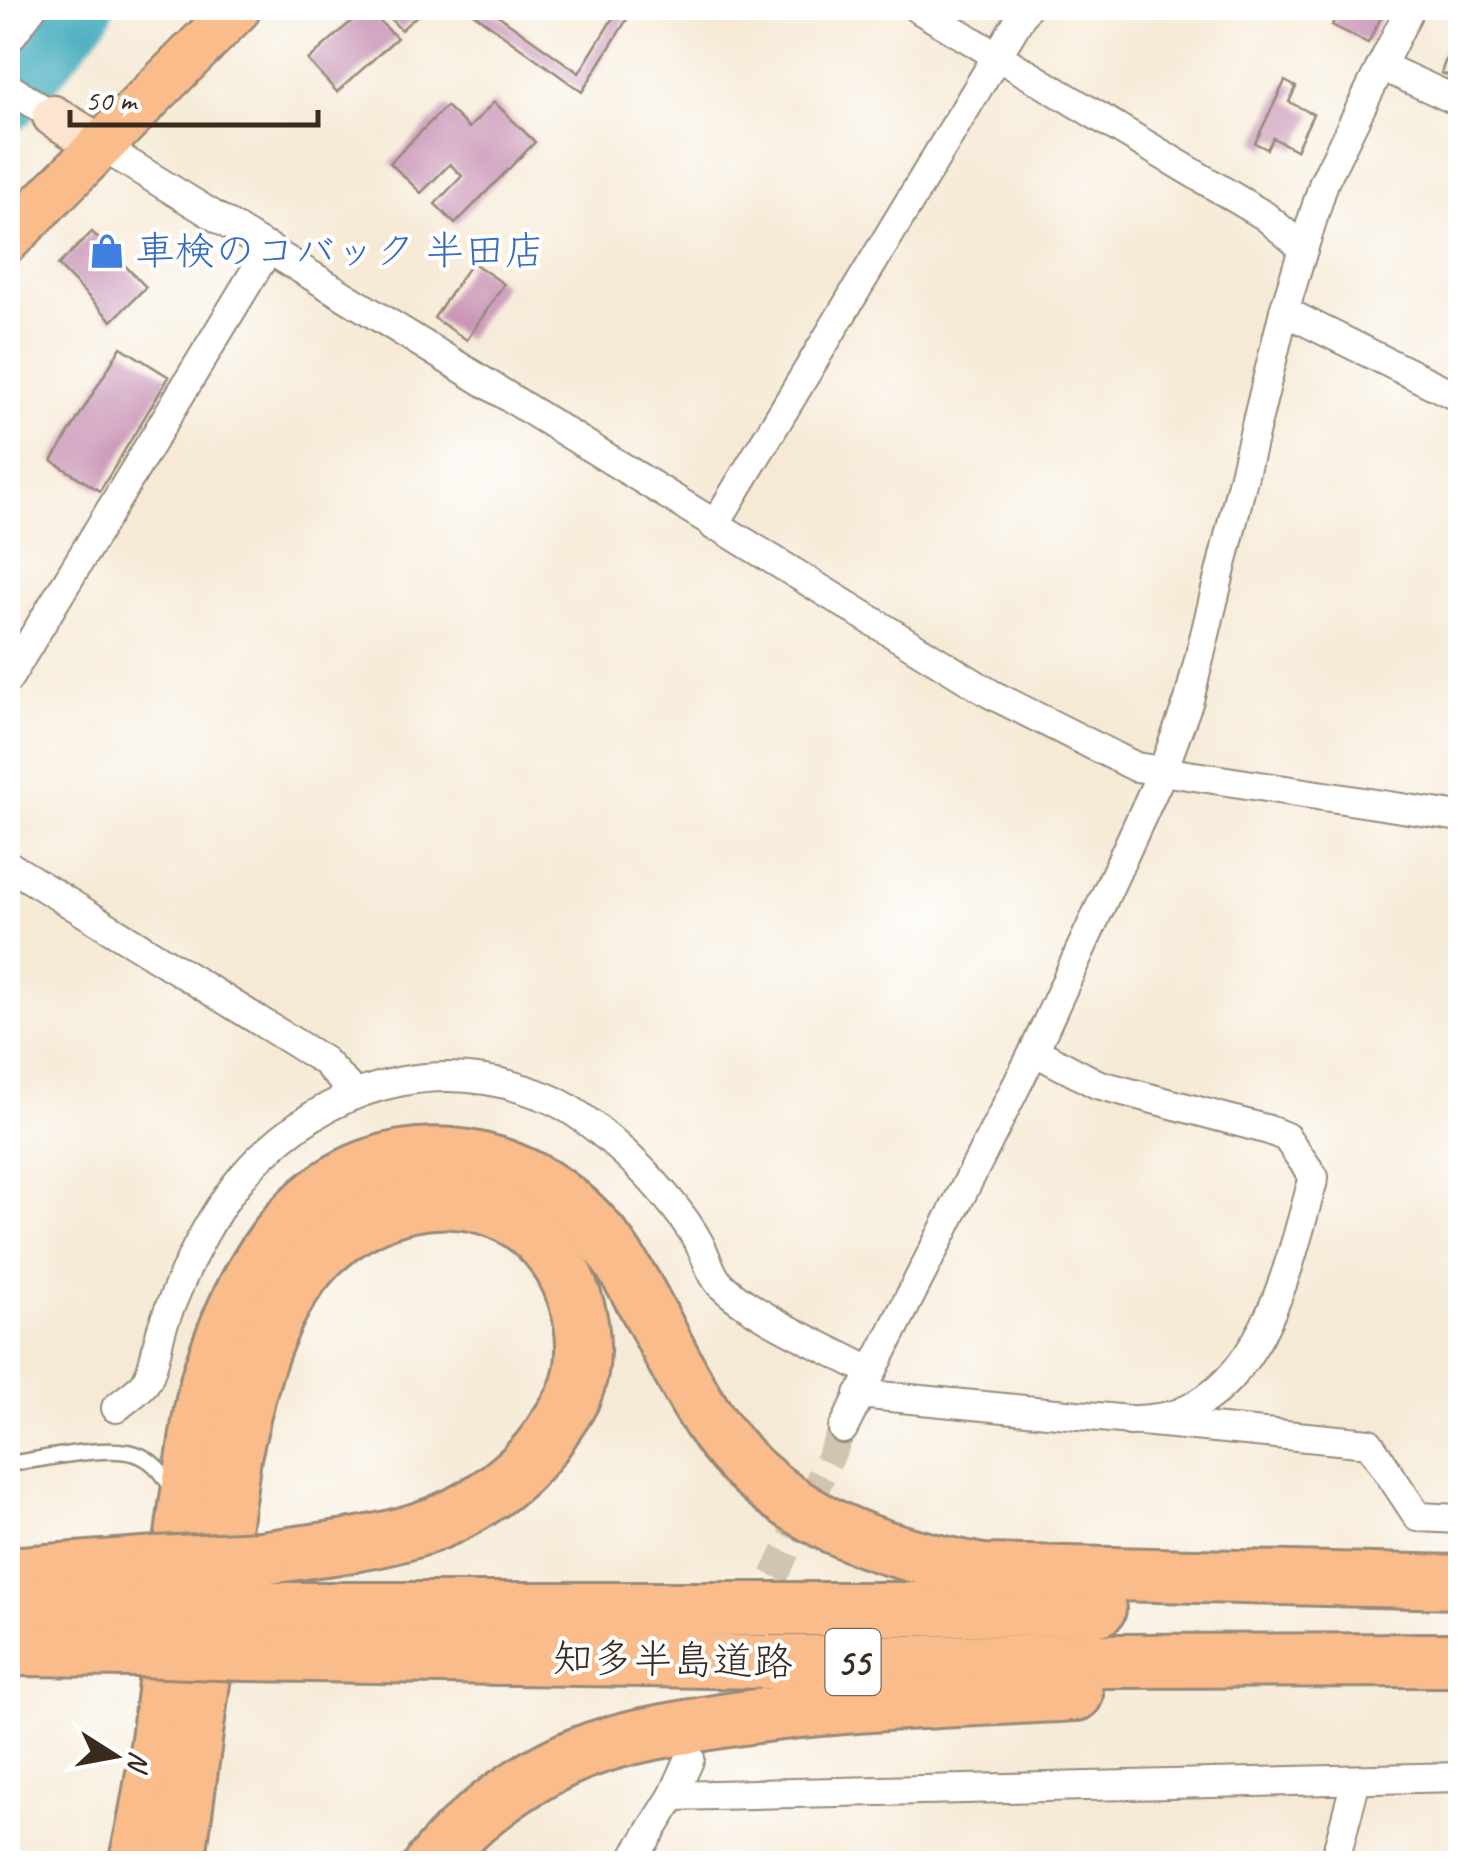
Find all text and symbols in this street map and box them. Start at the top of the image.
scale bar [70,65,318,127]
text: 50 m [85,81,138,119]
place label: 車検のコバック 半田店 [135,226,545,276]
shop icon: 車検のコバック 半田店 [88,232,126,270]
road number: 55 [826,1629,880,1695]
street label: 知多半島道路 [553,1633,793,1687]
north arrow [65,1706,165,1806]
text: N [119,1749,158,1777]

